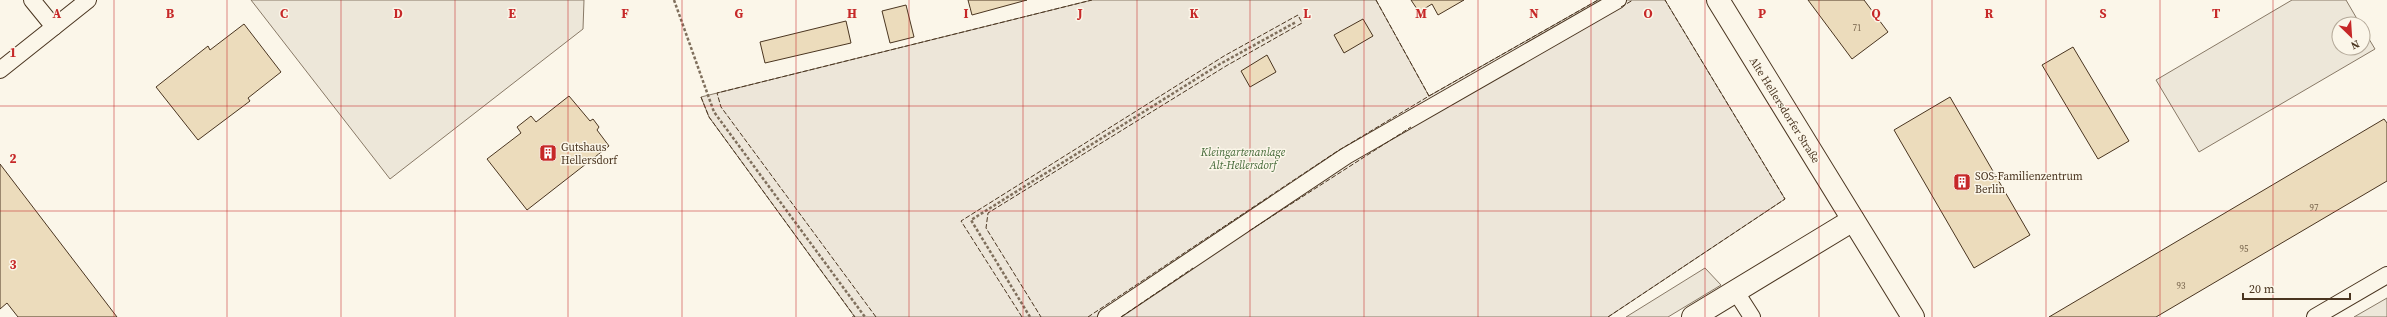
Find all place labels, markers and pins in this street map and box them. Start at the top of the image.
place label: Gutshaus Hellersdorf [561,140,618,168]
building icon: Gutshaus Hellersdorf [538,143,558,163]
place label: SOS-Familienzentrum Berlin [1975,169,2083,197]
building icon: SOS-Familienzentrum Berlin [1952,172,1972,192]

